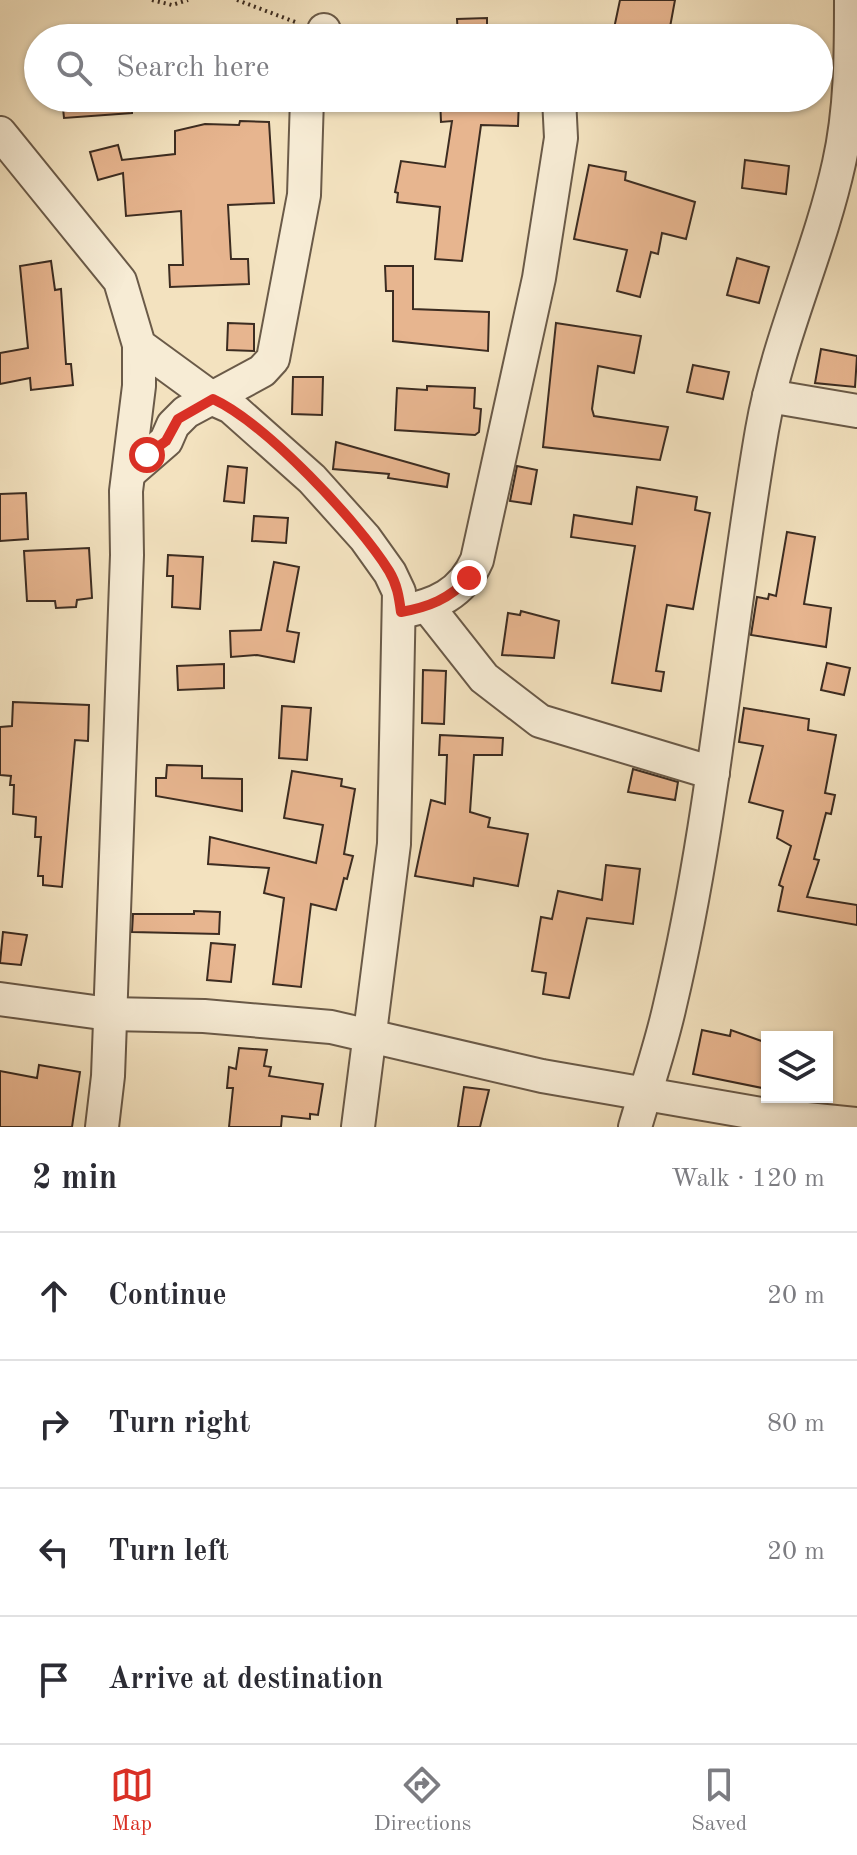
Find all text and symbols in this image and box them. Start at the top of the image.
search box [24,24,833,112]
icon: search [52,46,96,90]
text: Search here [116,53,270,83]
route start [129,437,165,473]
route end [451,560,487,596]
map controls [761,1031,833,1103]
button: layers [761,1031,833,1103]
text: 2 min [32,1162,117,1196]
text: Walk · 120 m [671,1166,825,1192]
icon: ahead [32,1274,76,1318]
text: Continue [108,1281,227,1311]
text: 20 m [767,1283,825,1309]
icon: right [32,1402,76,1446]
text: Turn right [108,1409,250,1439]
text: 80 m [767,1411,825,1437]
icon: left [32,1530,76,1574]
text: Turn left [108,1537,229,1567]
text: 20 m [767,1539,825,1565]
icon: arrive [32,1658,76,1702]
text: Arrive at destination [108,1665,383,1695]
tab: Map [110,1763,154,1838]
tab: Directions [374,1763,471,1838]
tab: Saved [691,1763,747,1838]

